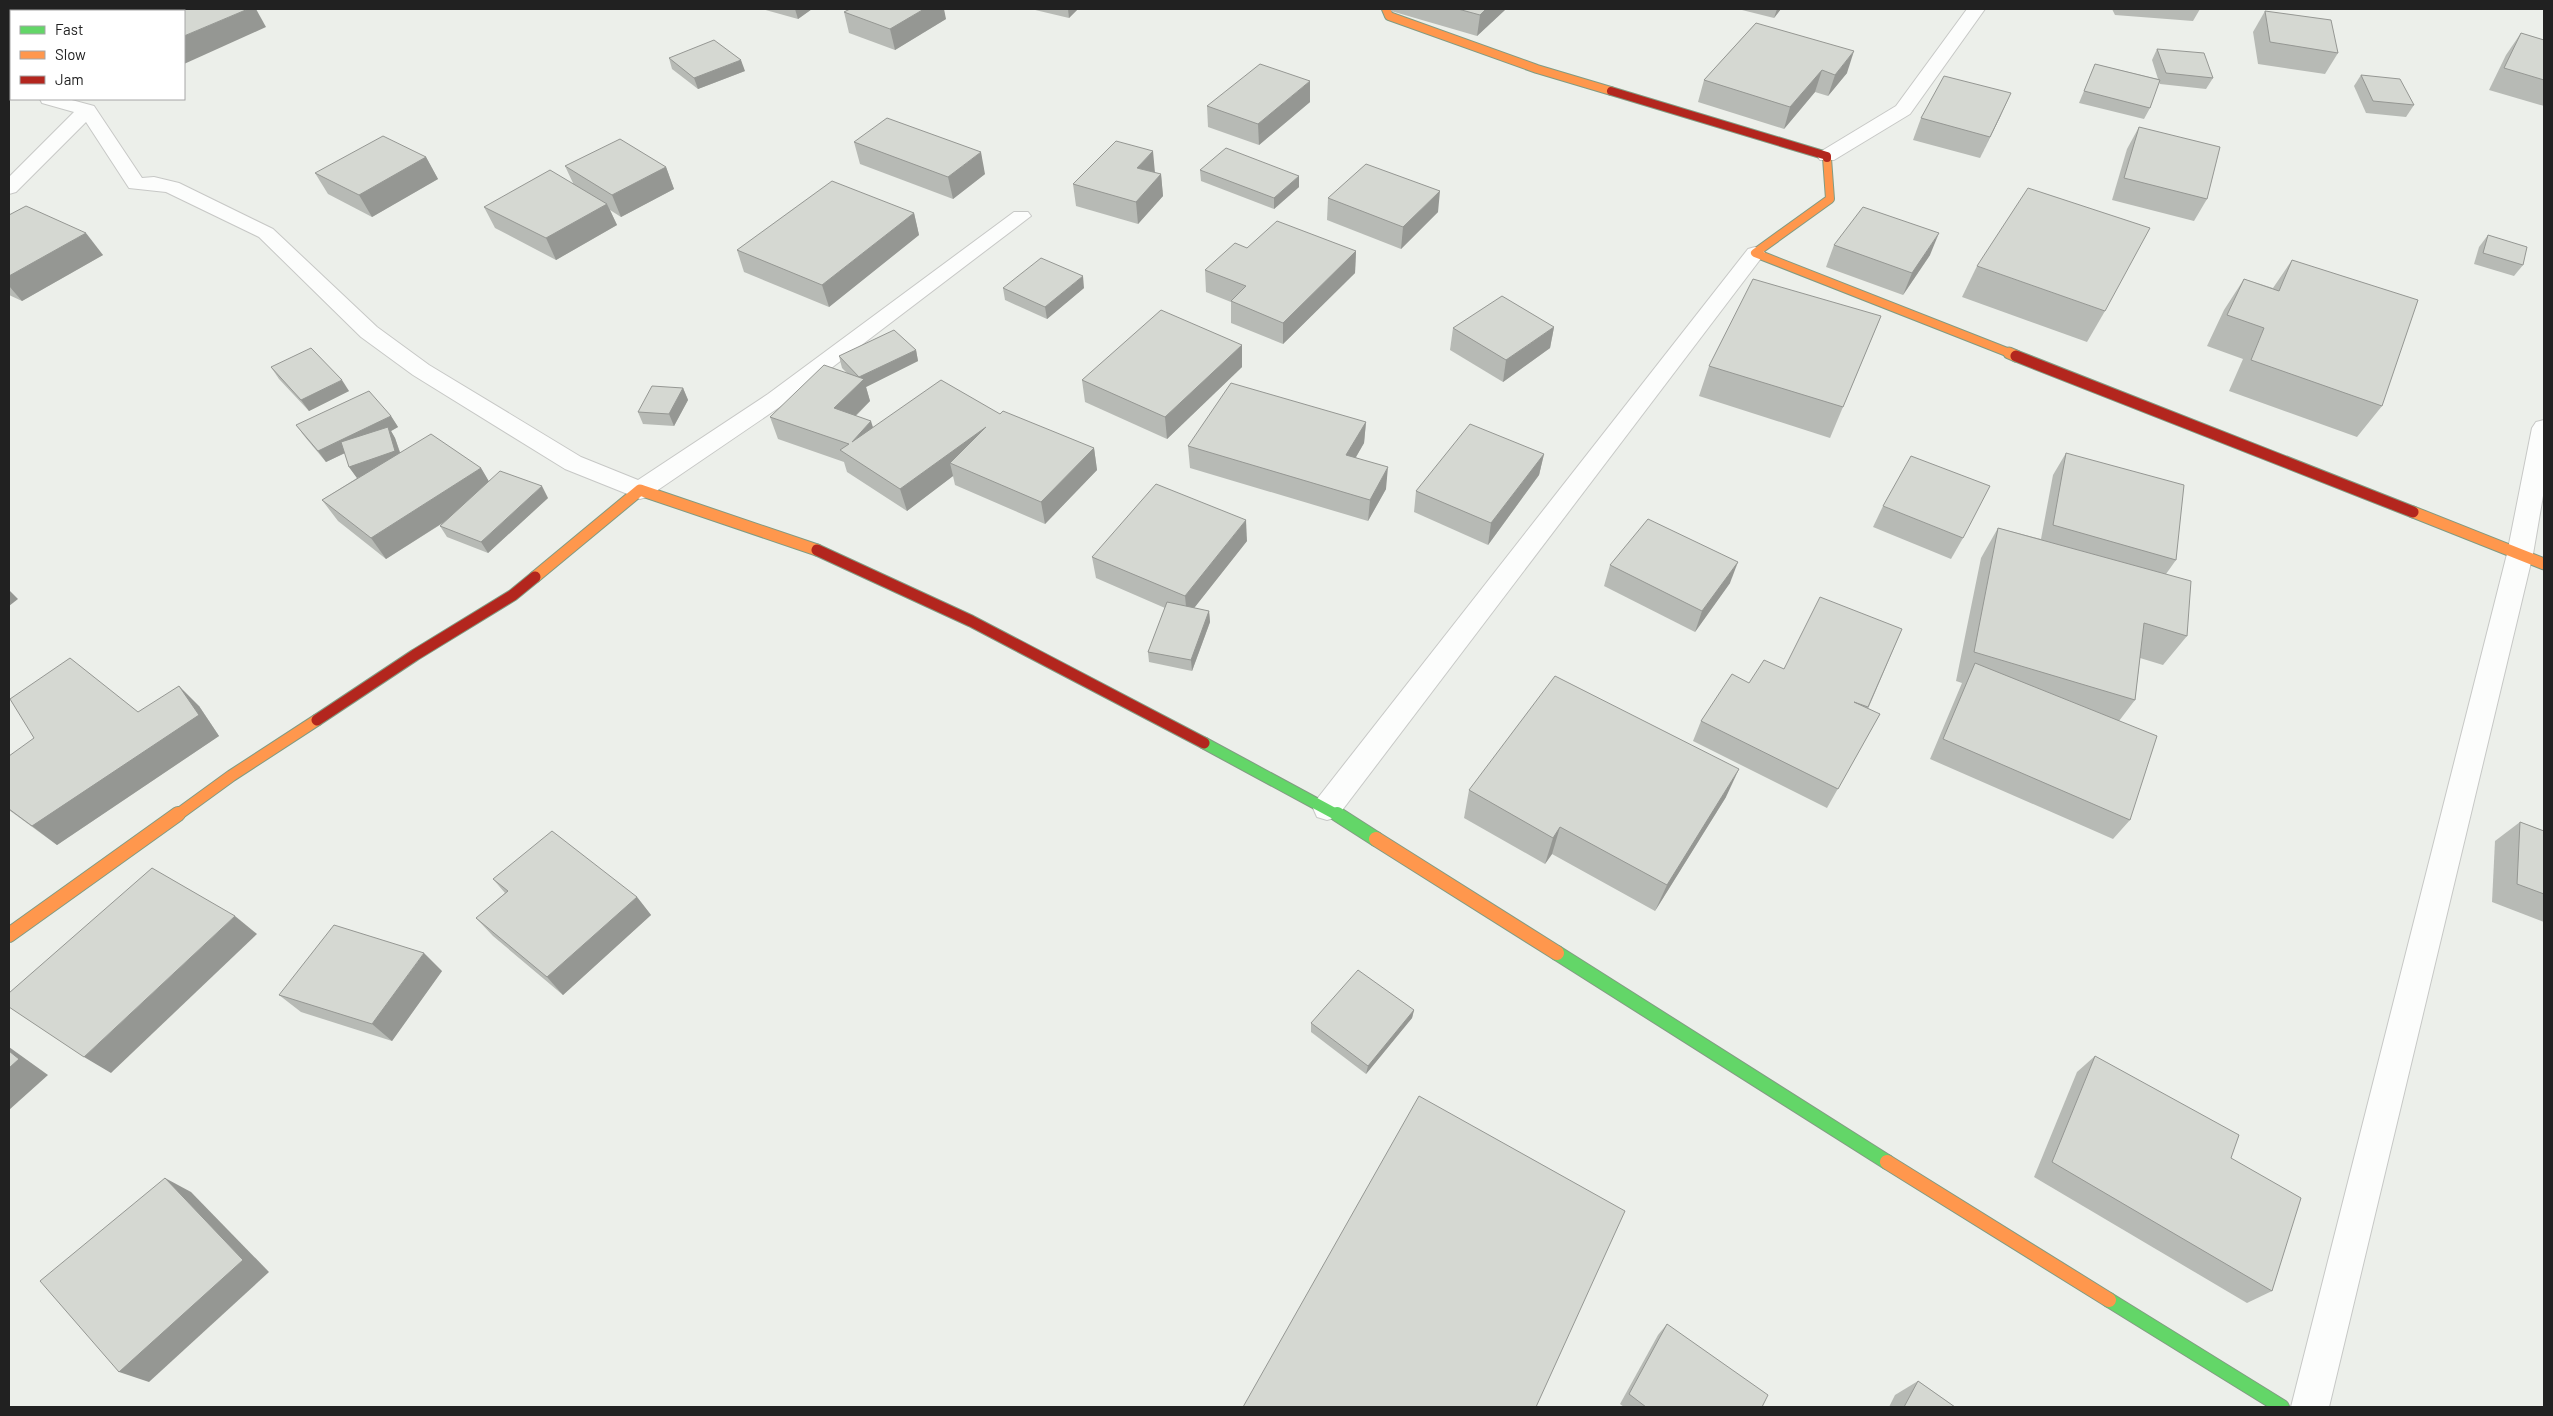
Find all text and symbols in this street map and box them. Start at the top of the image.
legend [10,10,185,100]
text: Fast [55,20,83,38]
text: Slow [55,45,86,63]
text: Jam [55,70,84,88]

